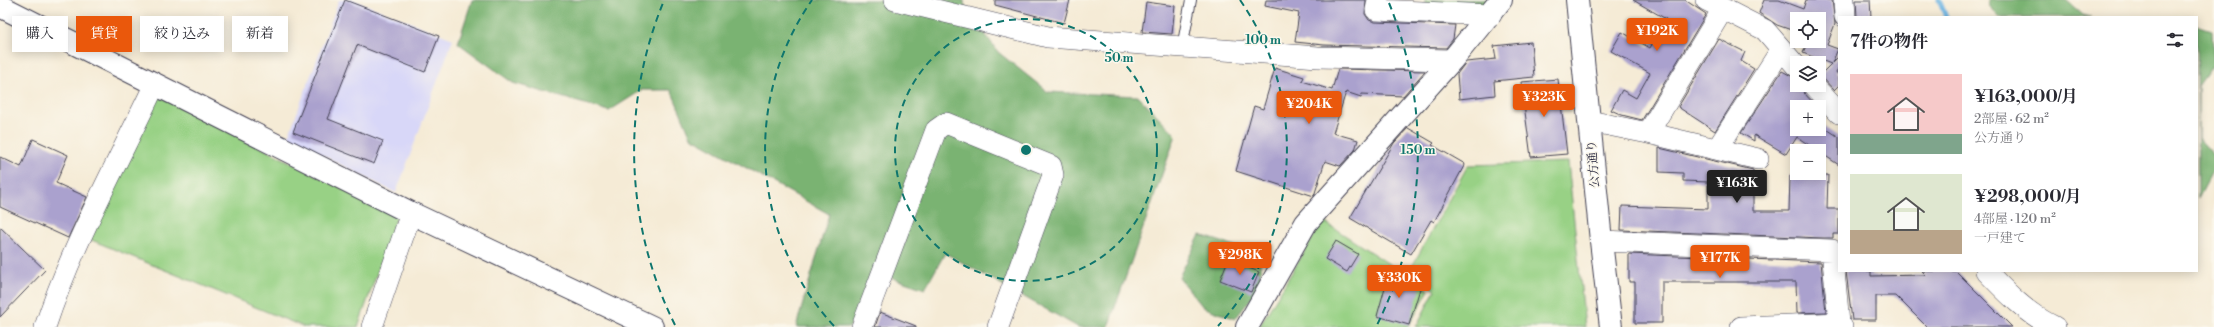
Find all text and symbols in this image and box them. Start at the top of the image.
map controls [1790,12,1826,180]
button: locate [1790,12,1826,48]
chip: 購入 [12,16,68,52]
chip: 賃貸 [76,16,132,52]
chip: 絞り込み [140,16,224,52]
chip: 新着 [232,16,288,52]
pin: ¥192K [1629,18,1685,52]
text: ¥192K [1636,23,1678,39]
icon: filters [2164,29,2186,51]
text: 7件の物件 [1850,31,1928,53]
text: 100 m [1245,33,1281,48]
text: 50 m [1104,51,1134,66]
button: layers [1790,56,1826,92]
pin: ¥323K [1516,84,1572,118]
text: ¥163,000/月 [1974,86,2078,108]
text: ¥323K [1522,89,1566,105]
icon: home [1882,90,1930,138]
pin: ¥204K [1281,91,1337,125]
text: ¥204K [1286,96,1332,112]
button: + [1790,100,1826,136]
text: 2部屋 · 62 m² [1974,111,2049,127]
text: 公方通り [1974,130,2026,146]
street label: 公方通り [1584,139,1603,189]
centre of rings [1019,143,1033,157]
text: 150 m [1401,143,1435,158]
button: − [1790,144,1826,180]
pin: ¥163K [1709,170,1765,204]
text: ¥163K [1716,175,1758,191]
text: ¥298,000/月 [1974,186,2082,208]
icon: home [1882,190,1930,238]
text: 4部屋 · 120 m² [1974,211,2056,227]
text: 一戸建て [1974,230,2026,246]
pin: ¥298K [1212,242,1268,276]
pin: ¥177K [1692,245,1748,279]
text: ¥298K [1217,247,1263,263]
text: ¥177K [1699,250,1741,266]
pin: ¥330K [1371,265,1427,299]
text: ¥330K [1376,270,1422,286]

